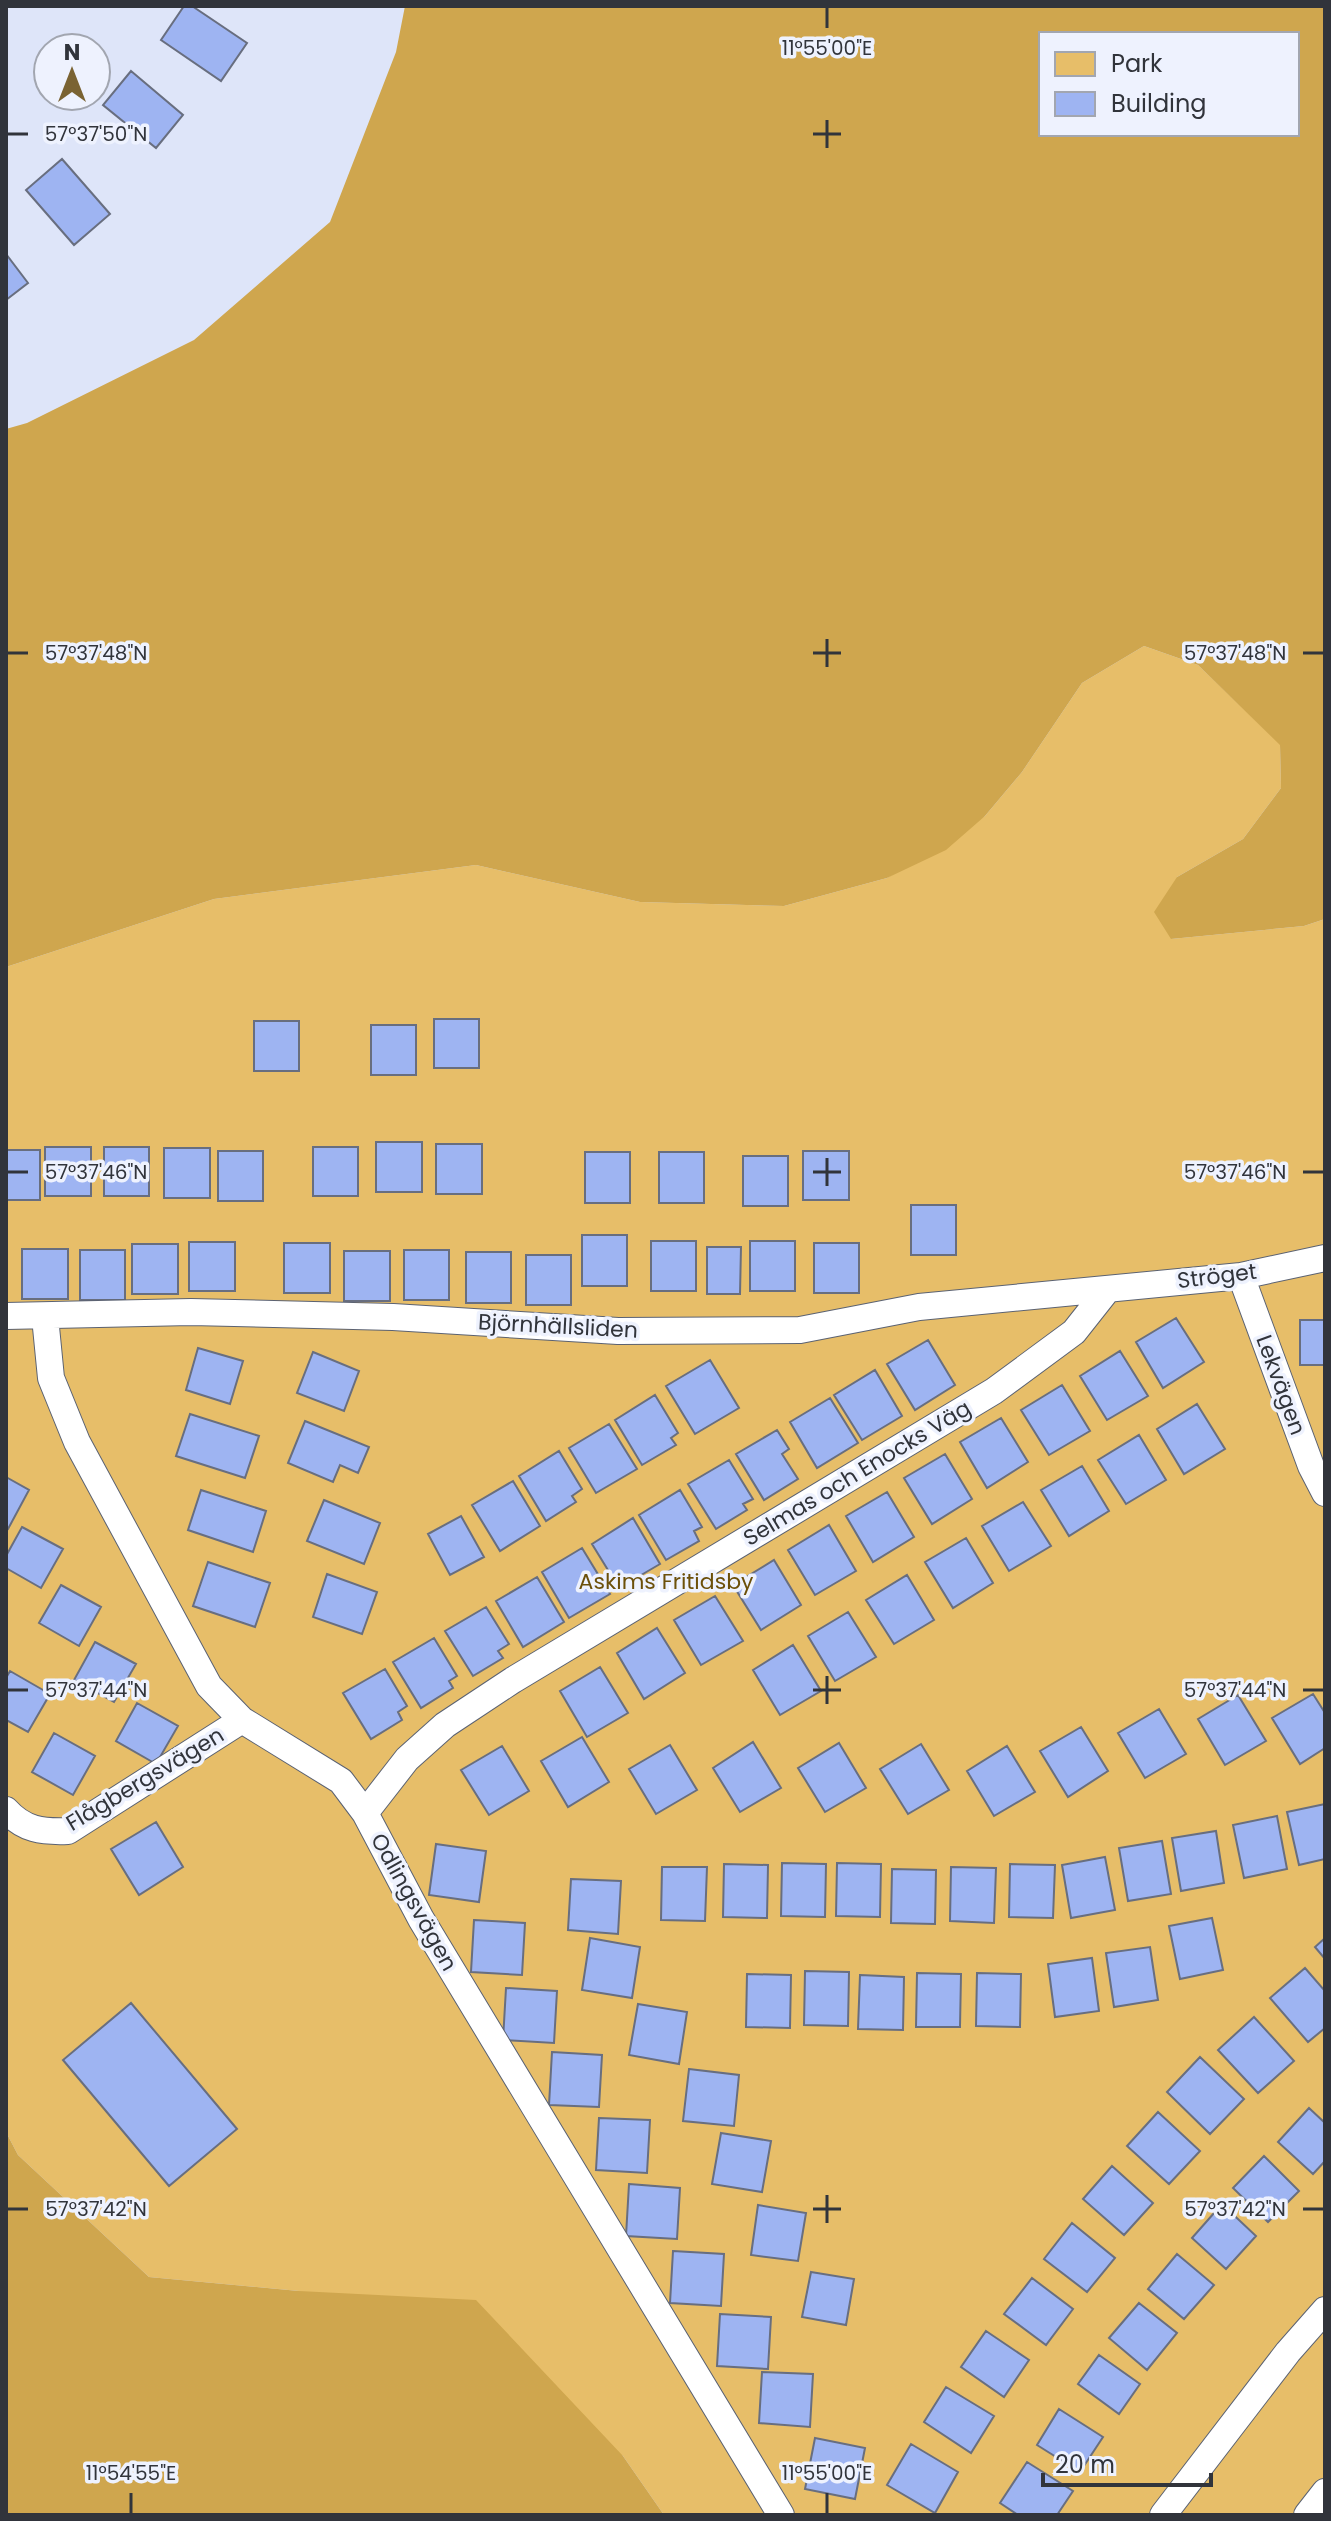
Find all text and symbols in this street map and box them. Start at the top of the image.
north arrow [32,32,112,112]
legend [1039,32,1299,136]
text: 11°55'00"E [782,34,872,62]
text: N [64,37,80,68]
text: Park [1111,47,1163,80]
text: Building [1111,87,1207,120]
text: 57°37'50"N [45,120,147,148]
text: 57°37'48"N [45,639,147,667]
text: 57°37'48"N [1184,639,1286,667]
text: 57°37'46"N [45,1158,147,1186]
text: 57°37'46"N [1184,1158,1286,1186]
street label: Ströget [1176,1256,1258,1296]
street label: Björnhällsliden [477,1306,639,1346]
street label: Lekvägen [1249,1331,1313,1439]
street label: Selmas och Enocks Väg [737,1393,977,1553]
park label: Askims Fritidsby [579,1566,754,1597]
text: 57°37'44"N [45,1676,147,1704]
text: 57°37'44"N [1184,1676,1286,1704]
street label: Flågbergsvägen [60,1720,230,1838]
street label: Odlingsvägen [363,1827,465,1977]
text: 57°37'42"N [45,2195,147,2223]
text: 57°37'42"N [1184,2195,1286,2223]
scale bar [1043,2437,1211,2487]
text: 20 m [1055,2448,1115,2481]
text: 11°54'55"E [86,2459,176,2487]
text: 11°55'00"E [782,2459,872,2487]

